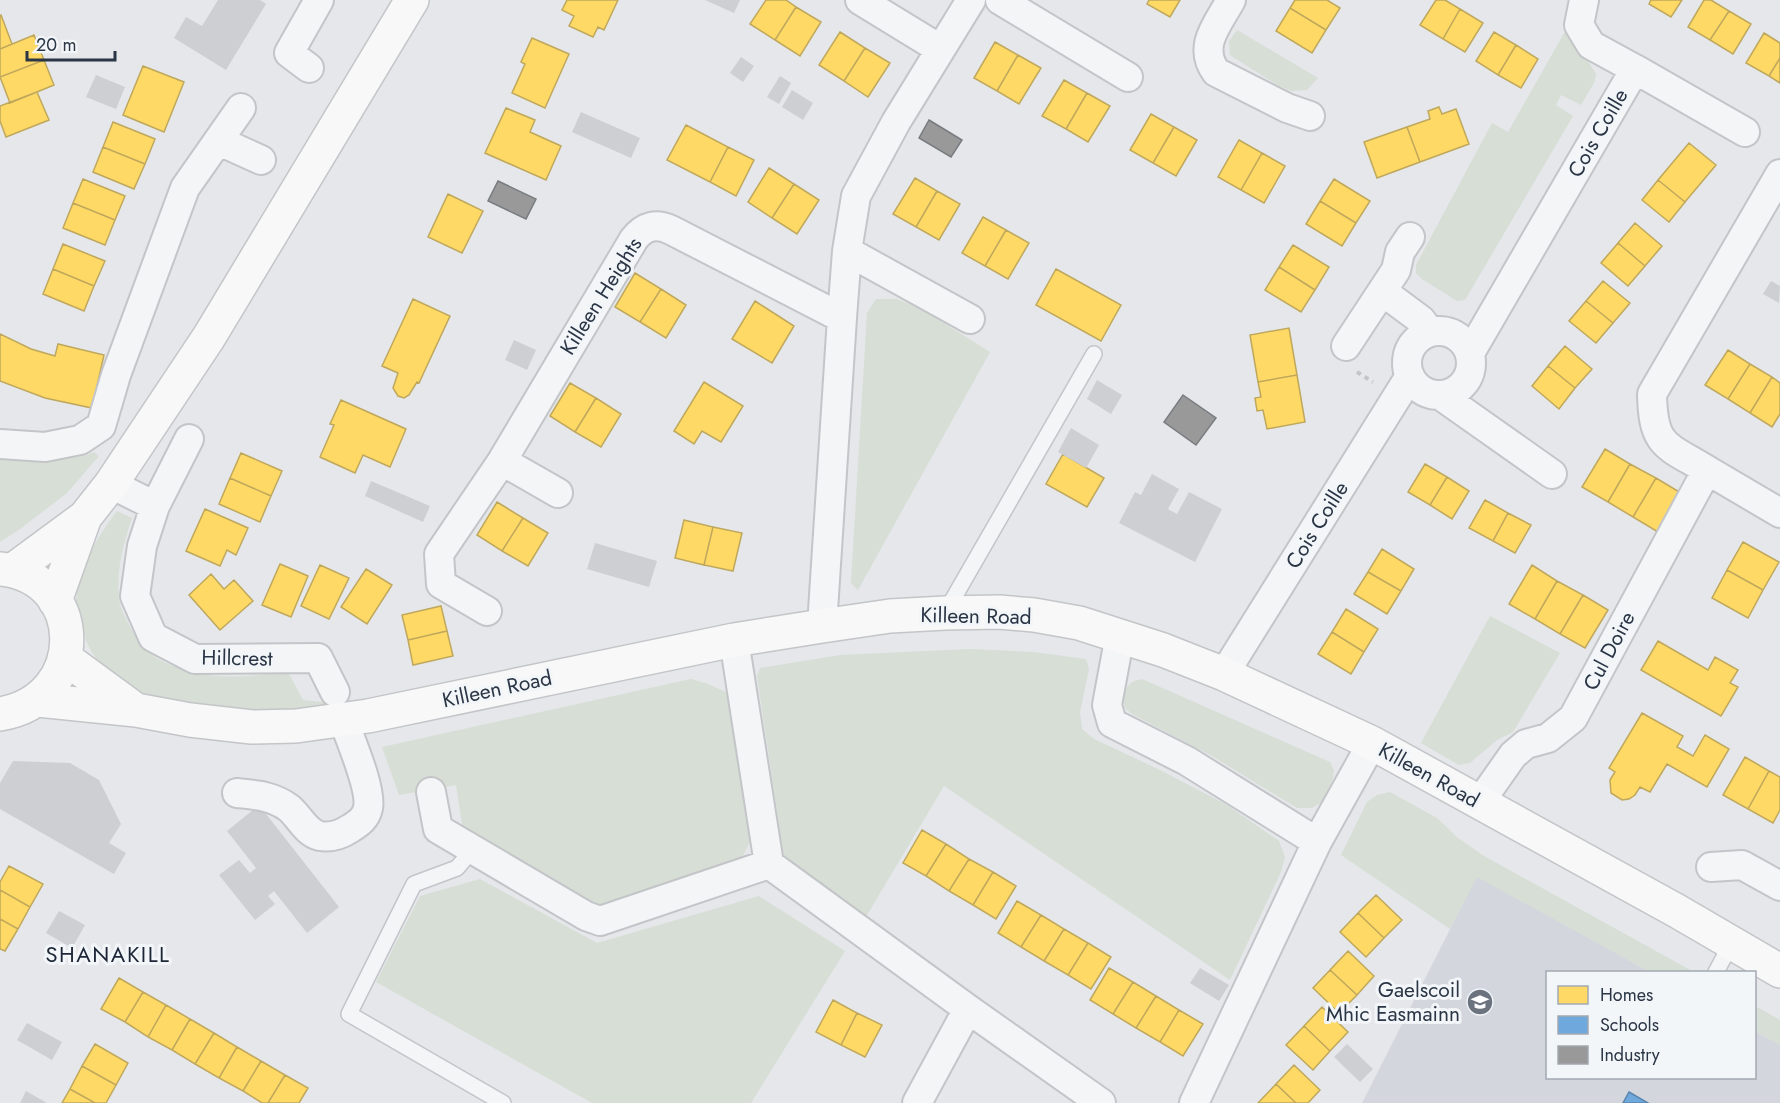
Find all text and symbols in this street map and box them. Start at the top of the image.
scale bar [27,24,116,62]
text: 20 m [36,32,76,58]
street label: Cois Coille [1561,83,1636,183]
street label: Killeen Heights [553,231,649,361]
street label: Cois Coille [1278,475,1356,574]
street label: Killeen Road [920,600,1032,632]
street label: Cul Doire [1576,606,1642,696]
street label: Hillcrest [201,642,273,674]
street label: Killeen Road [439,663,555,715]
street label: Killeen Road [1373,735,1485,815]
district label: SHANAKILL [46,938,171,970]
legend [1546,971,1756,1079]
place label: Gaelscoil Mhic Easmainn [1326,975,1460,1029]
text: Homes [1600,982,1653,1008]
school or university icon: Gaelscoil Mhic Easmainn [1465,987,1495,1017]
text: Schools [1600,1012,1659,1038]
text: Industry [1600,1042,1660,1068]

